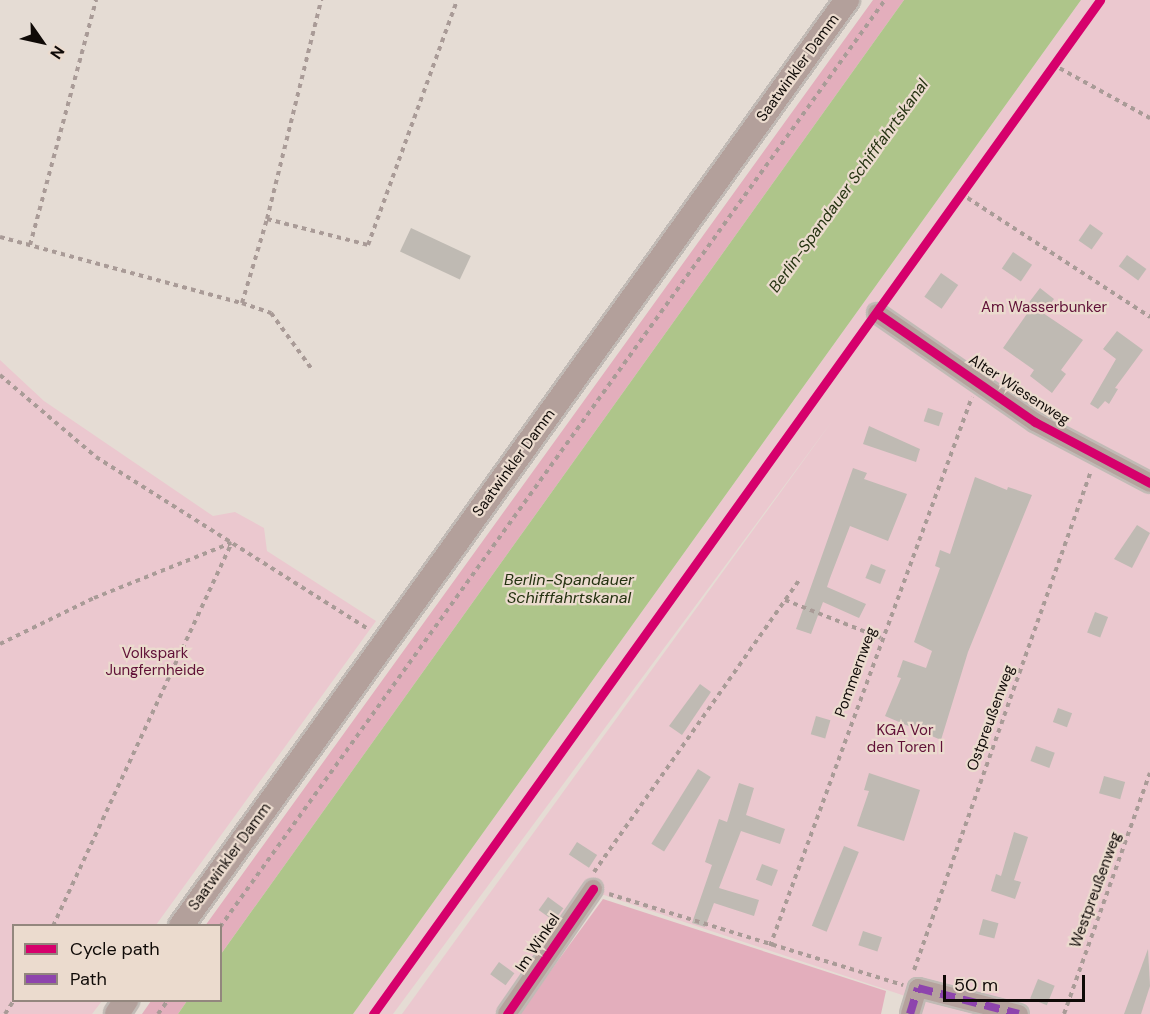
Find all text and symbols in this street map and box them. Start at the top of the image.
street label: Saatwinkler Damm [753,11,843,125]
north arrow [12,12,72,72]
text: N [45,42,69,63]
water label: Berlin-Spandauer Schifffahrtskanal [765,76,933,296]
park label: Am Wasserbunker [981,299,1107,317]
street label: Alter Wiesenweg [965,351,1073,429]
street label: Saatwinkler Damm [469,406,559,520]
water label: Berlin-Spandauer Schifffahrtskanal [504,570,634,608]
street label: Pommernweg [831,624,881,720]
park label: Volkspark Jungfernheide [105,644,205,679]
street label: Ostpreußenweg [964,663,1018,773]
park label: KGA Vor den Toren I [867,721,943,756]
street label: Saatwinkler Damm [185,800,275,914]
street label: Westpreußenweg [1067,830,1125,950]
street label: Im Winkel [512,910,564,976]
legend [12,924,222,1002]
text: Cycle path [70,937,160,961]
scale bar [946,963,1088,1001]
text: Path [70,967,107,991]
text: 50 m [954,973,998,997]

